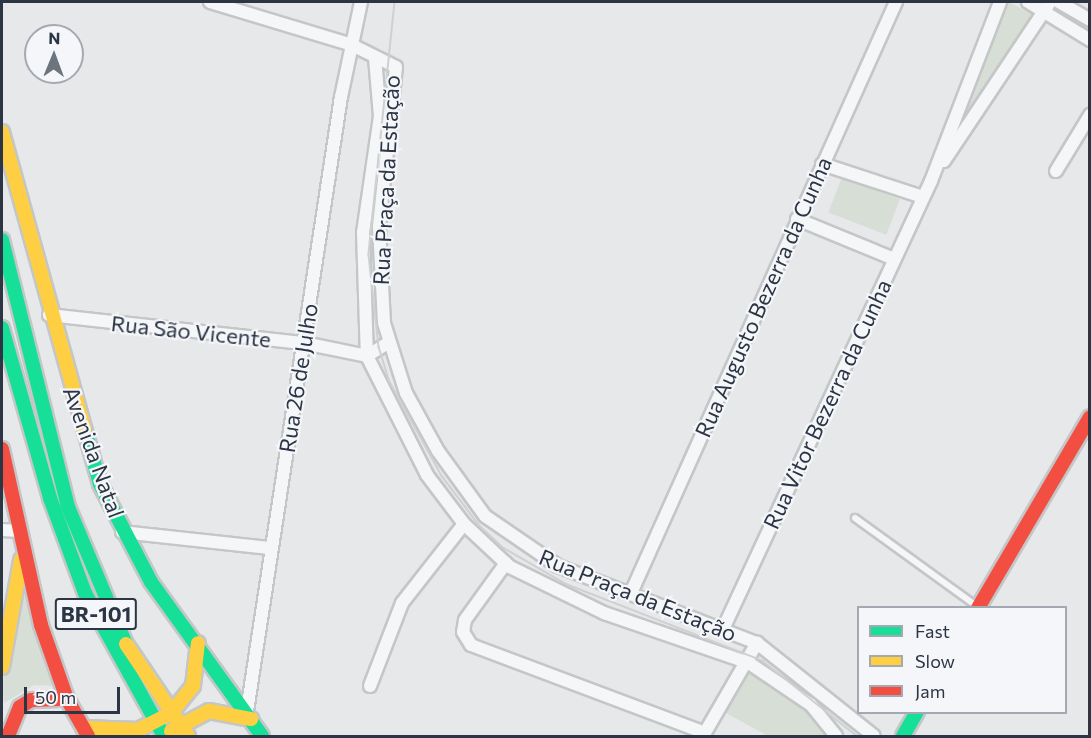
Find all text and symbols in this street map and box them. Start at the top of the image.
north arrow [24,24,84,84]
text: N [48,28,60,47]
street label: Rua Praça da Estação [367,74,405,286]
street label: Rua Augusto Bezerra da Cunha [689,153,837,441]
street label: Rua Vitor Bezerra da Cunha [758,275,896,533]
street label: Rua 26 de Julho [273,301,323,455]
street label: Rua São Vicente [110,309,272,353]
street label: Avenida Natal [58,383,130,521]
street label: Rua Praça da Estação [536,543,740,647]
road number: BR-101 [54,596,138,632]
legend [857,606,1067,714]
text: Fast [915,620,950,642]
text: Slow [915,650,955,672]
scale bar [27,675,123,713]
text: Jam [915,680,945,702]
text: 50 m [35,686,76,708]

